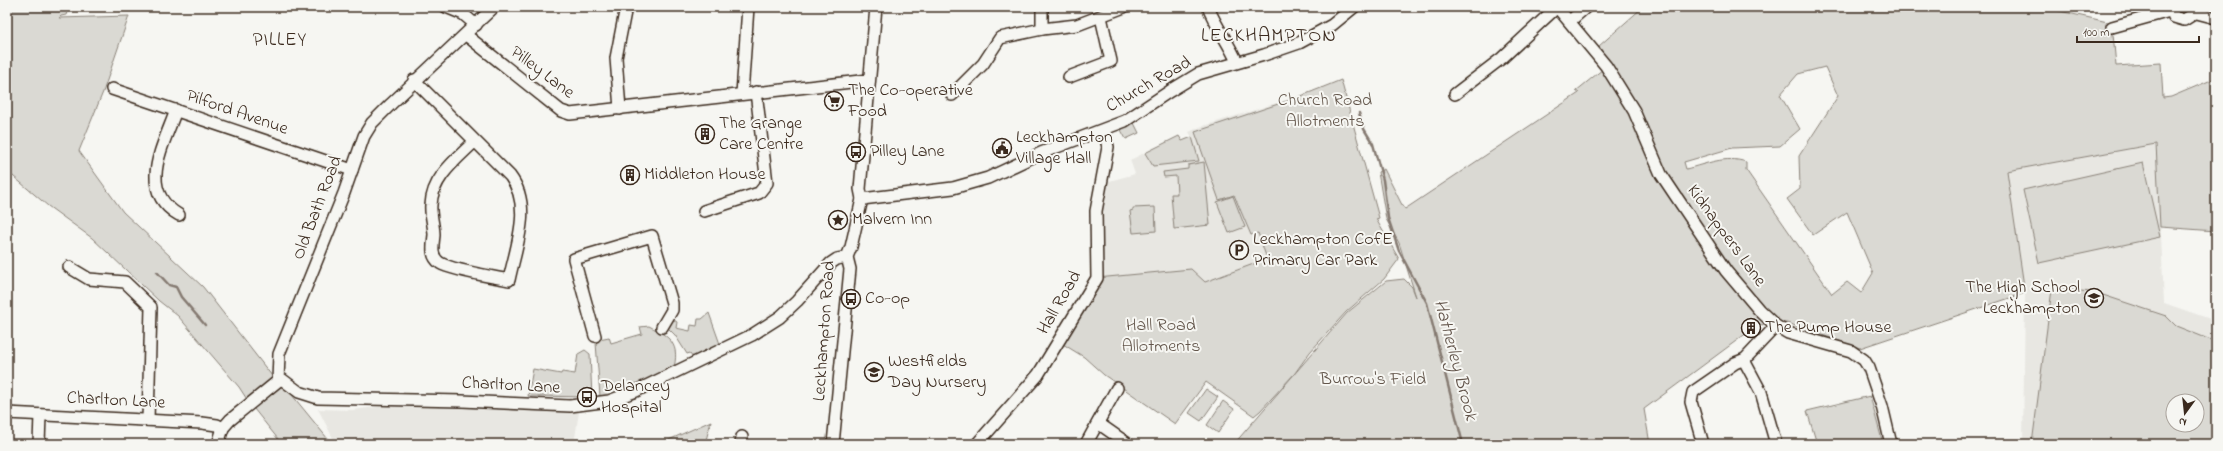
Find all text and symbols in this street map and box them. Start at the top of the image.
scale bar [2077,18,2199,44]
district label: LECKHAMPTON [1201,22,1337,51]
text: 100 m [2083,24,2110,42]
district label: PILLEY [253,27,307,54]
street label: Pilley Lane [504,40,580,106]
street label: Church Road [1102,50,1196,120]
place label: The Co-operative Food [847,78,974,125]
street label: Pilford Avenue [183,83,292,143]
park label: Church Road Allotments [1278,88,1372,135]
supermarket icon: The Co-operative Food [823,90,845,112]
place label: The Grange Care Centre [719,111,804,158]
building icon: The Grange Care Centre [694,123,716,145]
place label: Leckhampton Village Hall [1015,125,1113,173]
public building icon: Leckhampton Village Hall [991,137,1013,159]
place label: Pilley Lane [870,139,945,165]
bus stop icon: Pilley Lane [845,141,867,163]
street label: Old Bath Road [286,152,350,264]
place label: Middleton House [644,162,766,188]
building icon: Middleton House [619,164,641,186]
street label: Kidnappers Lane [1680,179,1773,293]
place label: Malvern Inn [852,207,932,233]
place icon: Malvern Inn [827,209,849,231]
place label: Leckhampton CofE Primary Car Park [1253,227,1393,274]
parking icon: Leckhampton CofE Primary Car Park [1228,239,1250,261]
street label: Leckhampton Road [807,260,843,402]
street label: Hall Road [1031,266,1089,340]
place label: The High School Leckhampton [1965,275,2080,322]
place label: Co-op [865,286,910,312]
school or university icon: The High School Leckhampton [2083,287,2105,309]
bus stop icon: Co-op [840,288,862,310]
water label: Hatherley Brook [1426,296,1484,424]
park label: Hall Road Allotments [1122,313,1200,360]
place label: The Pump House [1765,315,1892,341]
building icon: The Pump House [1740,317,1762,339]
place label: Westfields Day Nursery [887,349,986,396]
school or university icon: Westfields Day Nursery [863,361,885,383]
park label: Burrow's Field [1319,367,1426,393]
street label: Charlton Lane [461,370,562,402]
place label: Delancey Hospital [600,374,670,421]
street label: Charlton Lane [66,385,167,417]
bus stop icon: Delancey Hospital [576,386,598,408]
north arrow [2165,393,2205,433]
text: N [2177,413,2188,430]

